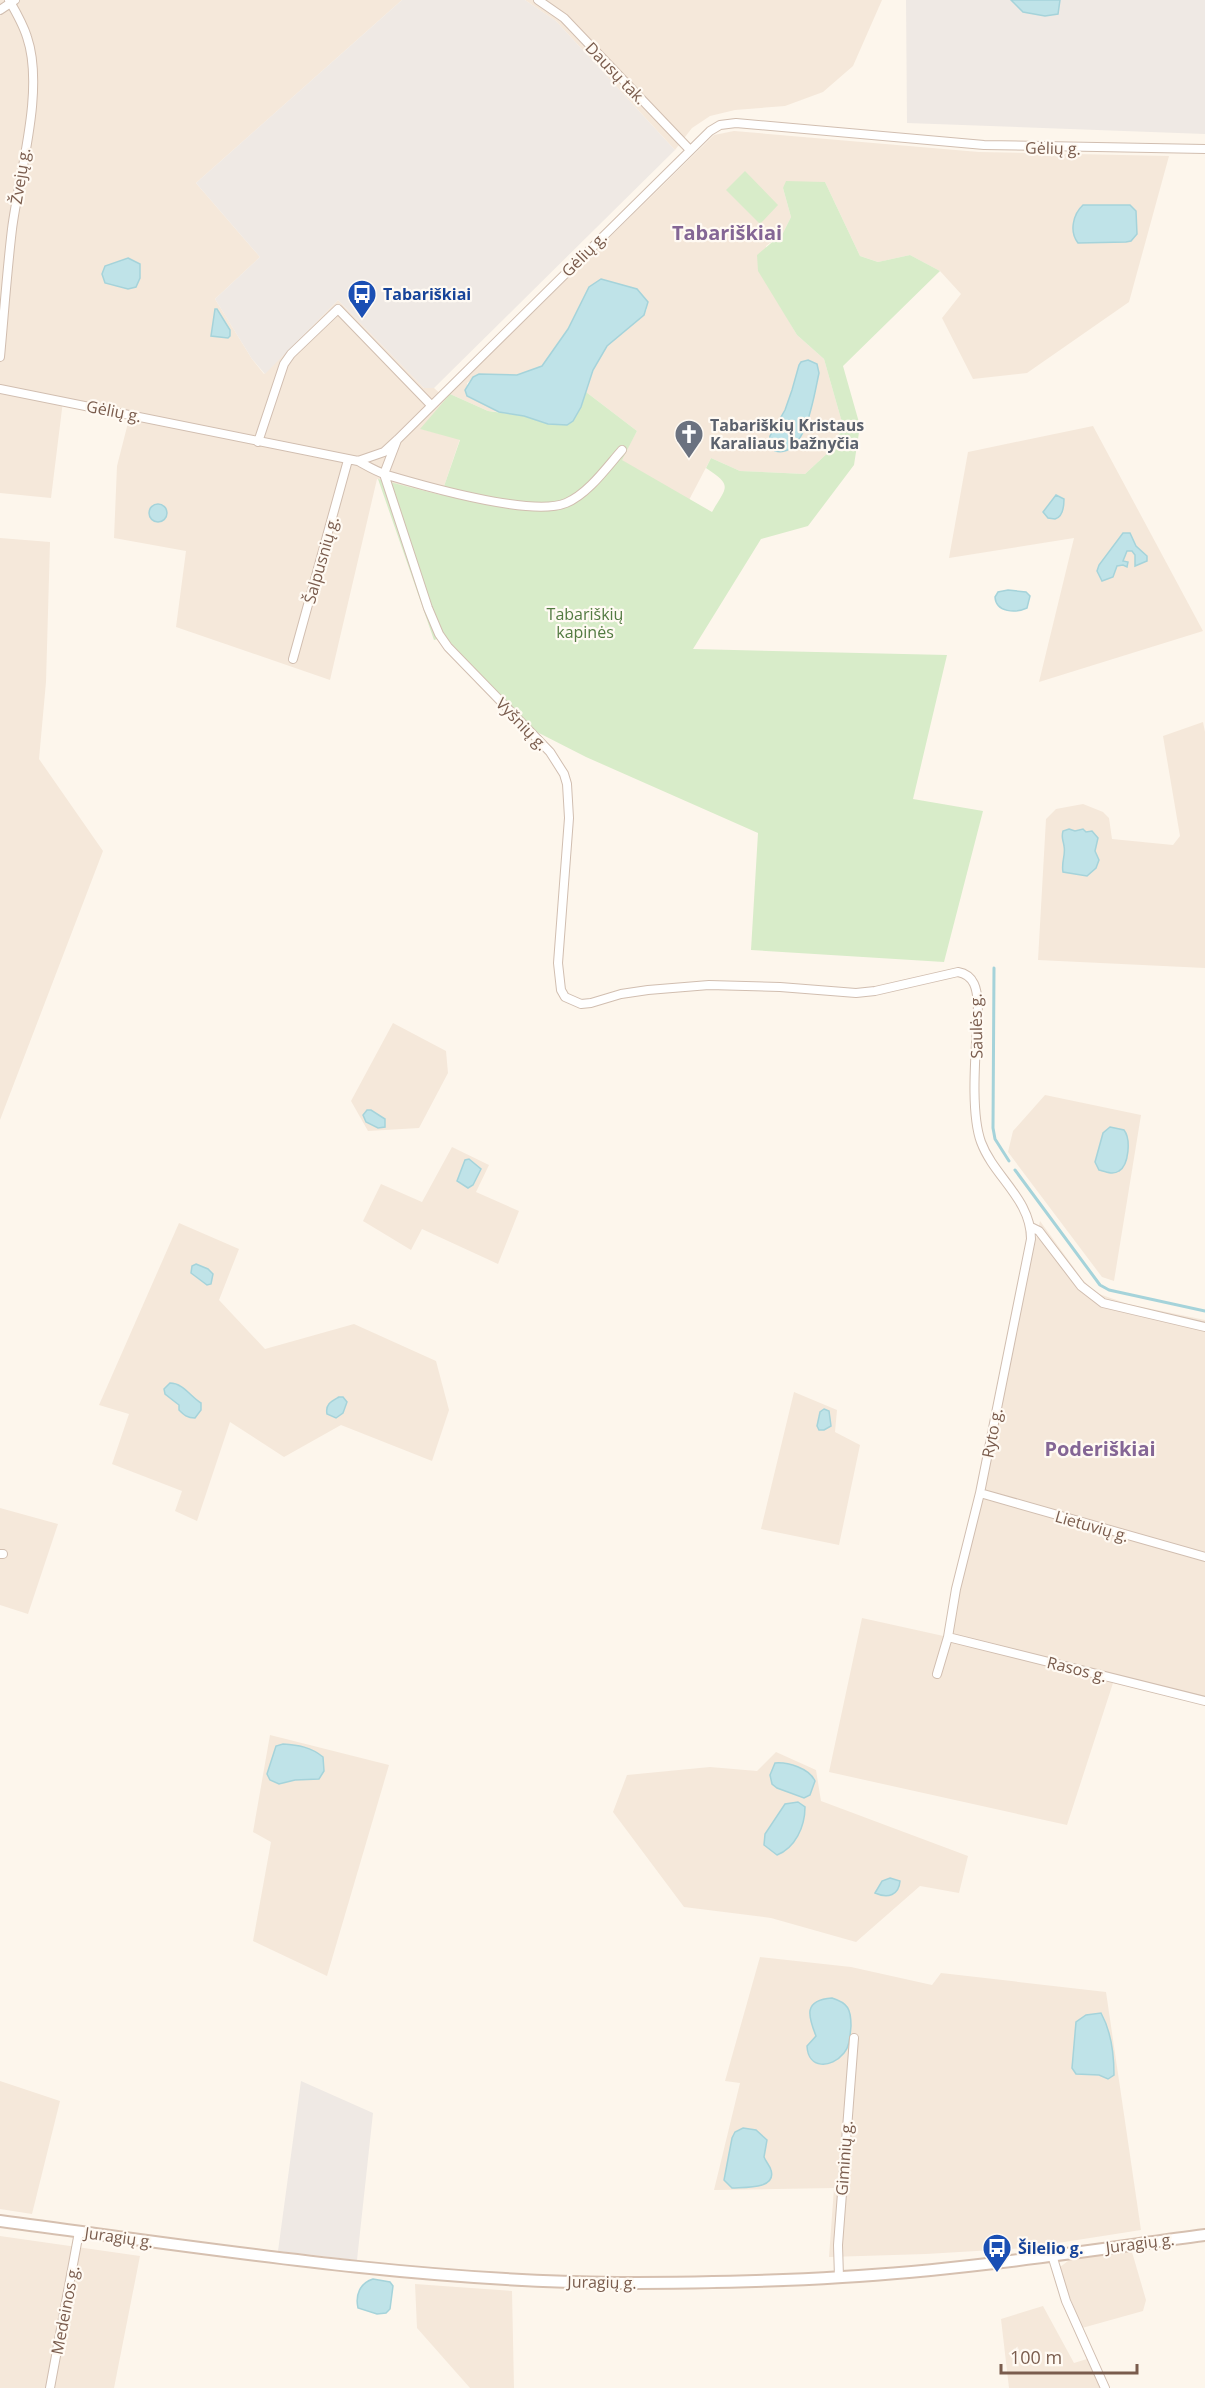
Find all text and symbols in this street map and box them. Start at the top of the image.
street label: Dausų tak. [581,37,651,109]
street label: Gėlių g. [1025,137,1081,159]
street label: Žvejų g. [5,146,35,206]
district label: Tabariškiai [672,219,782,246]
street label: Gėlių g. [557,227,611,281]
bus stop icon: Tabariškiai [346,278,378,320]
place label: Tabariškiai [383,283,471,305]
street label: Gėlių g. [85,395,143,427]
place label: Tabariškių Kristaus Karaliaus bažnyčia [710,414,864,454]
church icon: Tabariškių Kristaus Karaliaus bažnyčia [673,418,705,460]
street label: Šalpusnių g. [298,514,344,606]
park label: Tabariškių kapinės [547,603,623,643]
street label: Vyšnių g. [491,693,553,755]
street label: Saulės g. [964,993,988,1059]
street label: Ryto g. [976,1406,1008,1460]
district label: Poderiškiai [1044,1435,1156,1462]
street label: Lietuvių g. [1053,1505,1131,1547]
street label: Rasos g. [1045,1651,1109,1687]
street label: Giminių g. [830,2120,858,2196]
street label: Juragių g. [81,2221,155,2253]
street label: Juragių g. [1102,2228,1176,2258]
bus stop icon: Šilelio g. [981,2232,1013,2274]
place label: Šilelio g. [1018,2237,1083,2259]
street label: Medeinos g. [46,2264,84,2356]
street label: Juragių g. [565,2270,637,2294]
scale bar [1001,2337,1138,2375]
text: 100 m [1010,2345,1062,2369]

